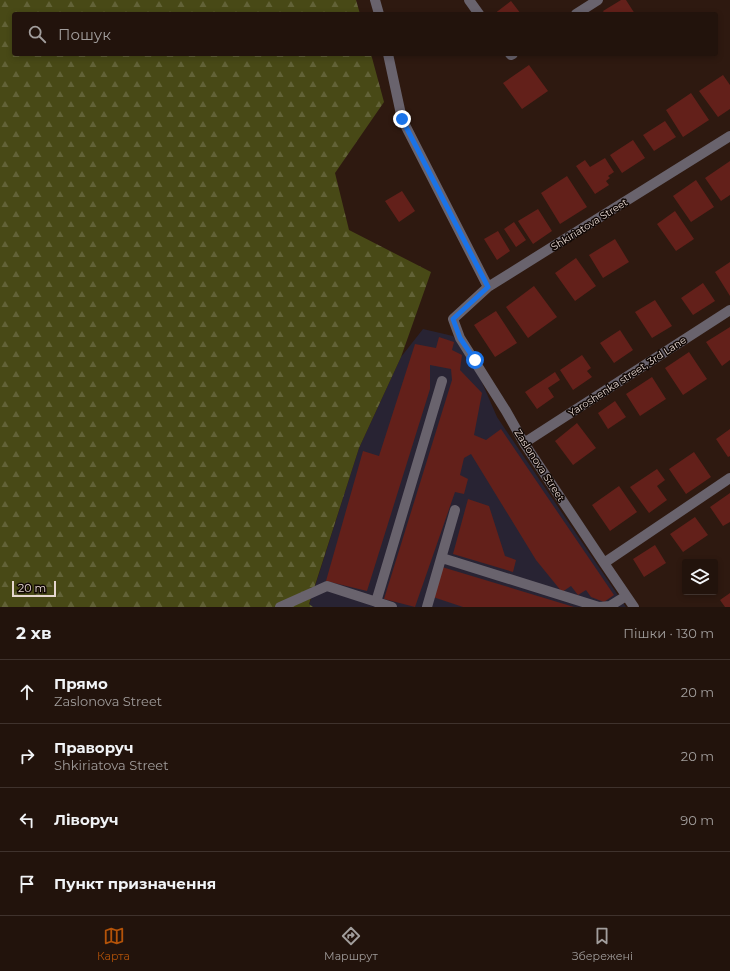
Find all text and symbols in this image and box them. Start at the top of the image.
search box [12,12,718,56]
icon: search [26,23,48,45]
text: Пошук [58,25,111,44]
route end [393,110,411,128]
street label: Shkiriatova Street [548,196,630,253]
street label: Yaroshenka street, 3rd Lane [566,333,689,419]
route start [466,351,484,369]
street label: Zaslonova Street [511,427,568,504]
map controls [682,559,718,595]
button: layers [682,559,718,595]
scale bar [12,579,56,598]
text: 20 m [18,581,46,595]
text: 2 хв [16,623,51,643]
text: Пішки · 130 m [623,625,714,641]
text: Прямо [54,674,108,693]
icon: ahead [16,681,38,703]
text: 20 m [681,684,714,700]
text: Zaslonova Street [54,693,162,709]
text: Праворуч [54,738,134,757]
icon: right [16,745,38,767]
text: 20 m [681,748,714,764]
text: Shkiriatova Street [54,757,169,773]
icon: left [16,809,38,831]
text: Ліворуч [54,810,119,829]
text: 90 m [680,812,714,828]
icon: arrive [16,873,38,895]
text: Пункт призначення [54,874,216,893]
tab: Карта [97,925,130,963]
tab: Маршрут [324,925,378,963]
tab: Збережені [572,925,633,963]

